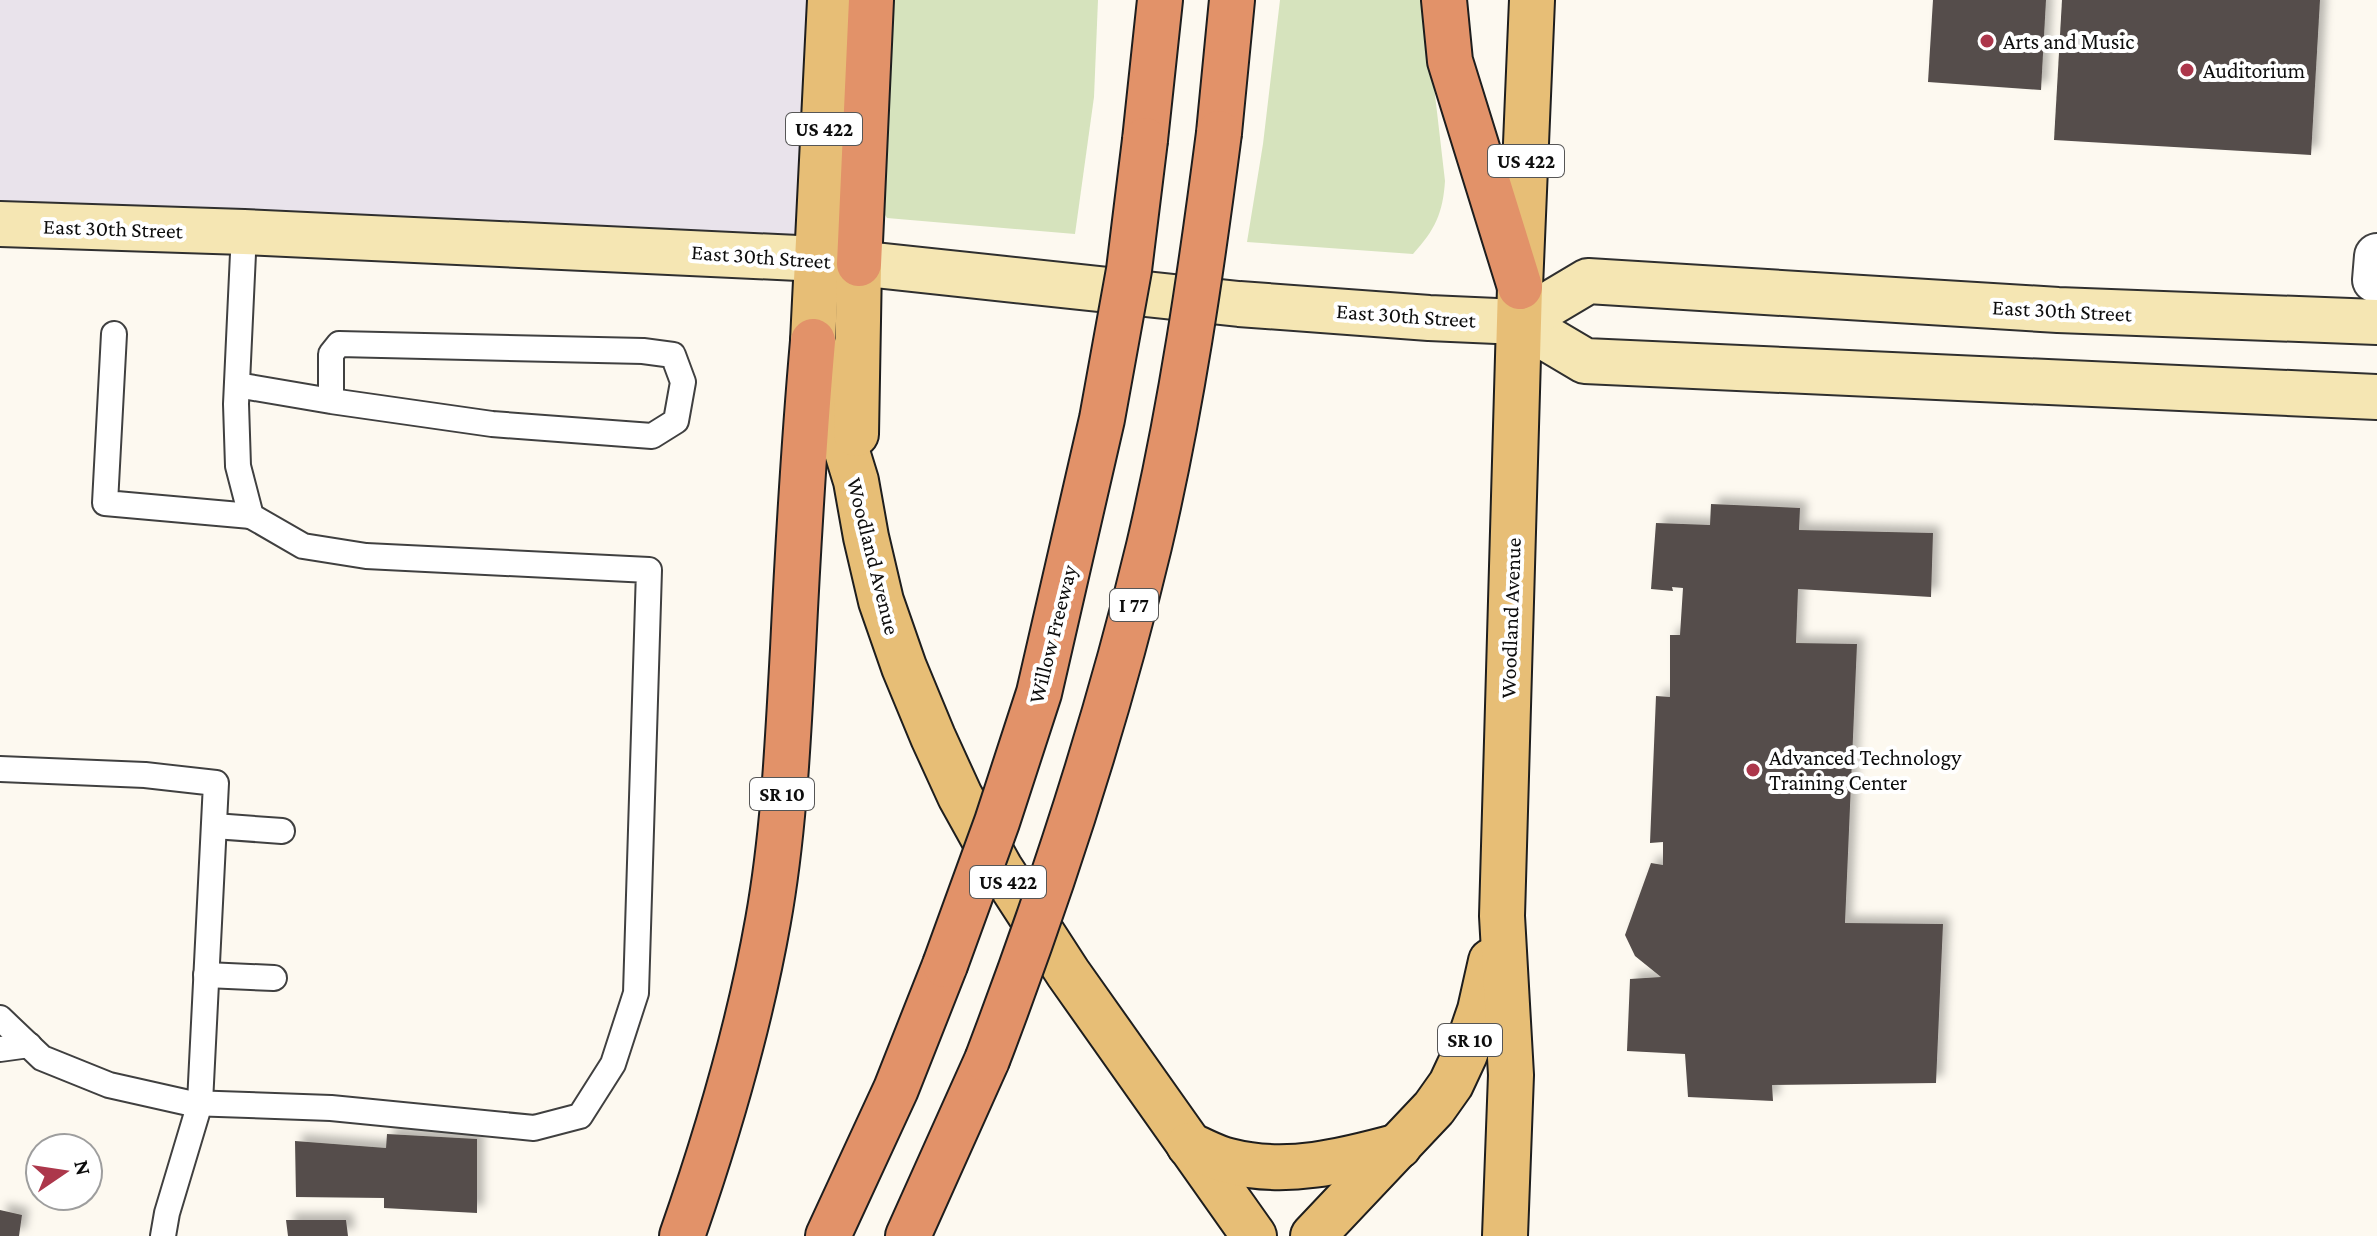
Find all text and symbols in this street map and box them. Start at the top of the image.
place label: Arts and Music [2003,29,2134,54]
marker: Arts and Music [1978,32,1996,50]
place label: Auditorium [2203,58,2306,83]
marker: Auditorium [2178,61,2196,79]
road number: US 422 [786,113,862,145]
road number: US 422 [1488,145,1564,177]
street label: East 30th Street [43,214,184,243]
street label: East 30th Street [690,239,832,274]
street label: East 30th Street [1992,294,2133,327]
street label: East 30th Street [1335,298,1477,333]
street label: Woodland Avenue [842,475,905,637]
street label: Woodland Avenue [1495,537,1526,699]
street label: Willow Freeway [1023,561,1082,706]
road number: I 77 [1110,589,1158,621]
place label: Advanced Technology Training Center [1769,745,1962,795]
marker: Advanced Technology Training Center [1744,761,1762,779]
road number: SR 10 [750,778,814,810]
road number: US 422 [970,866,1046,898]
road number: SR 10 [1438,1024,1502,1056]
north arrow [24,1132,104,1212]
text: N [69,1157,97,1178]

